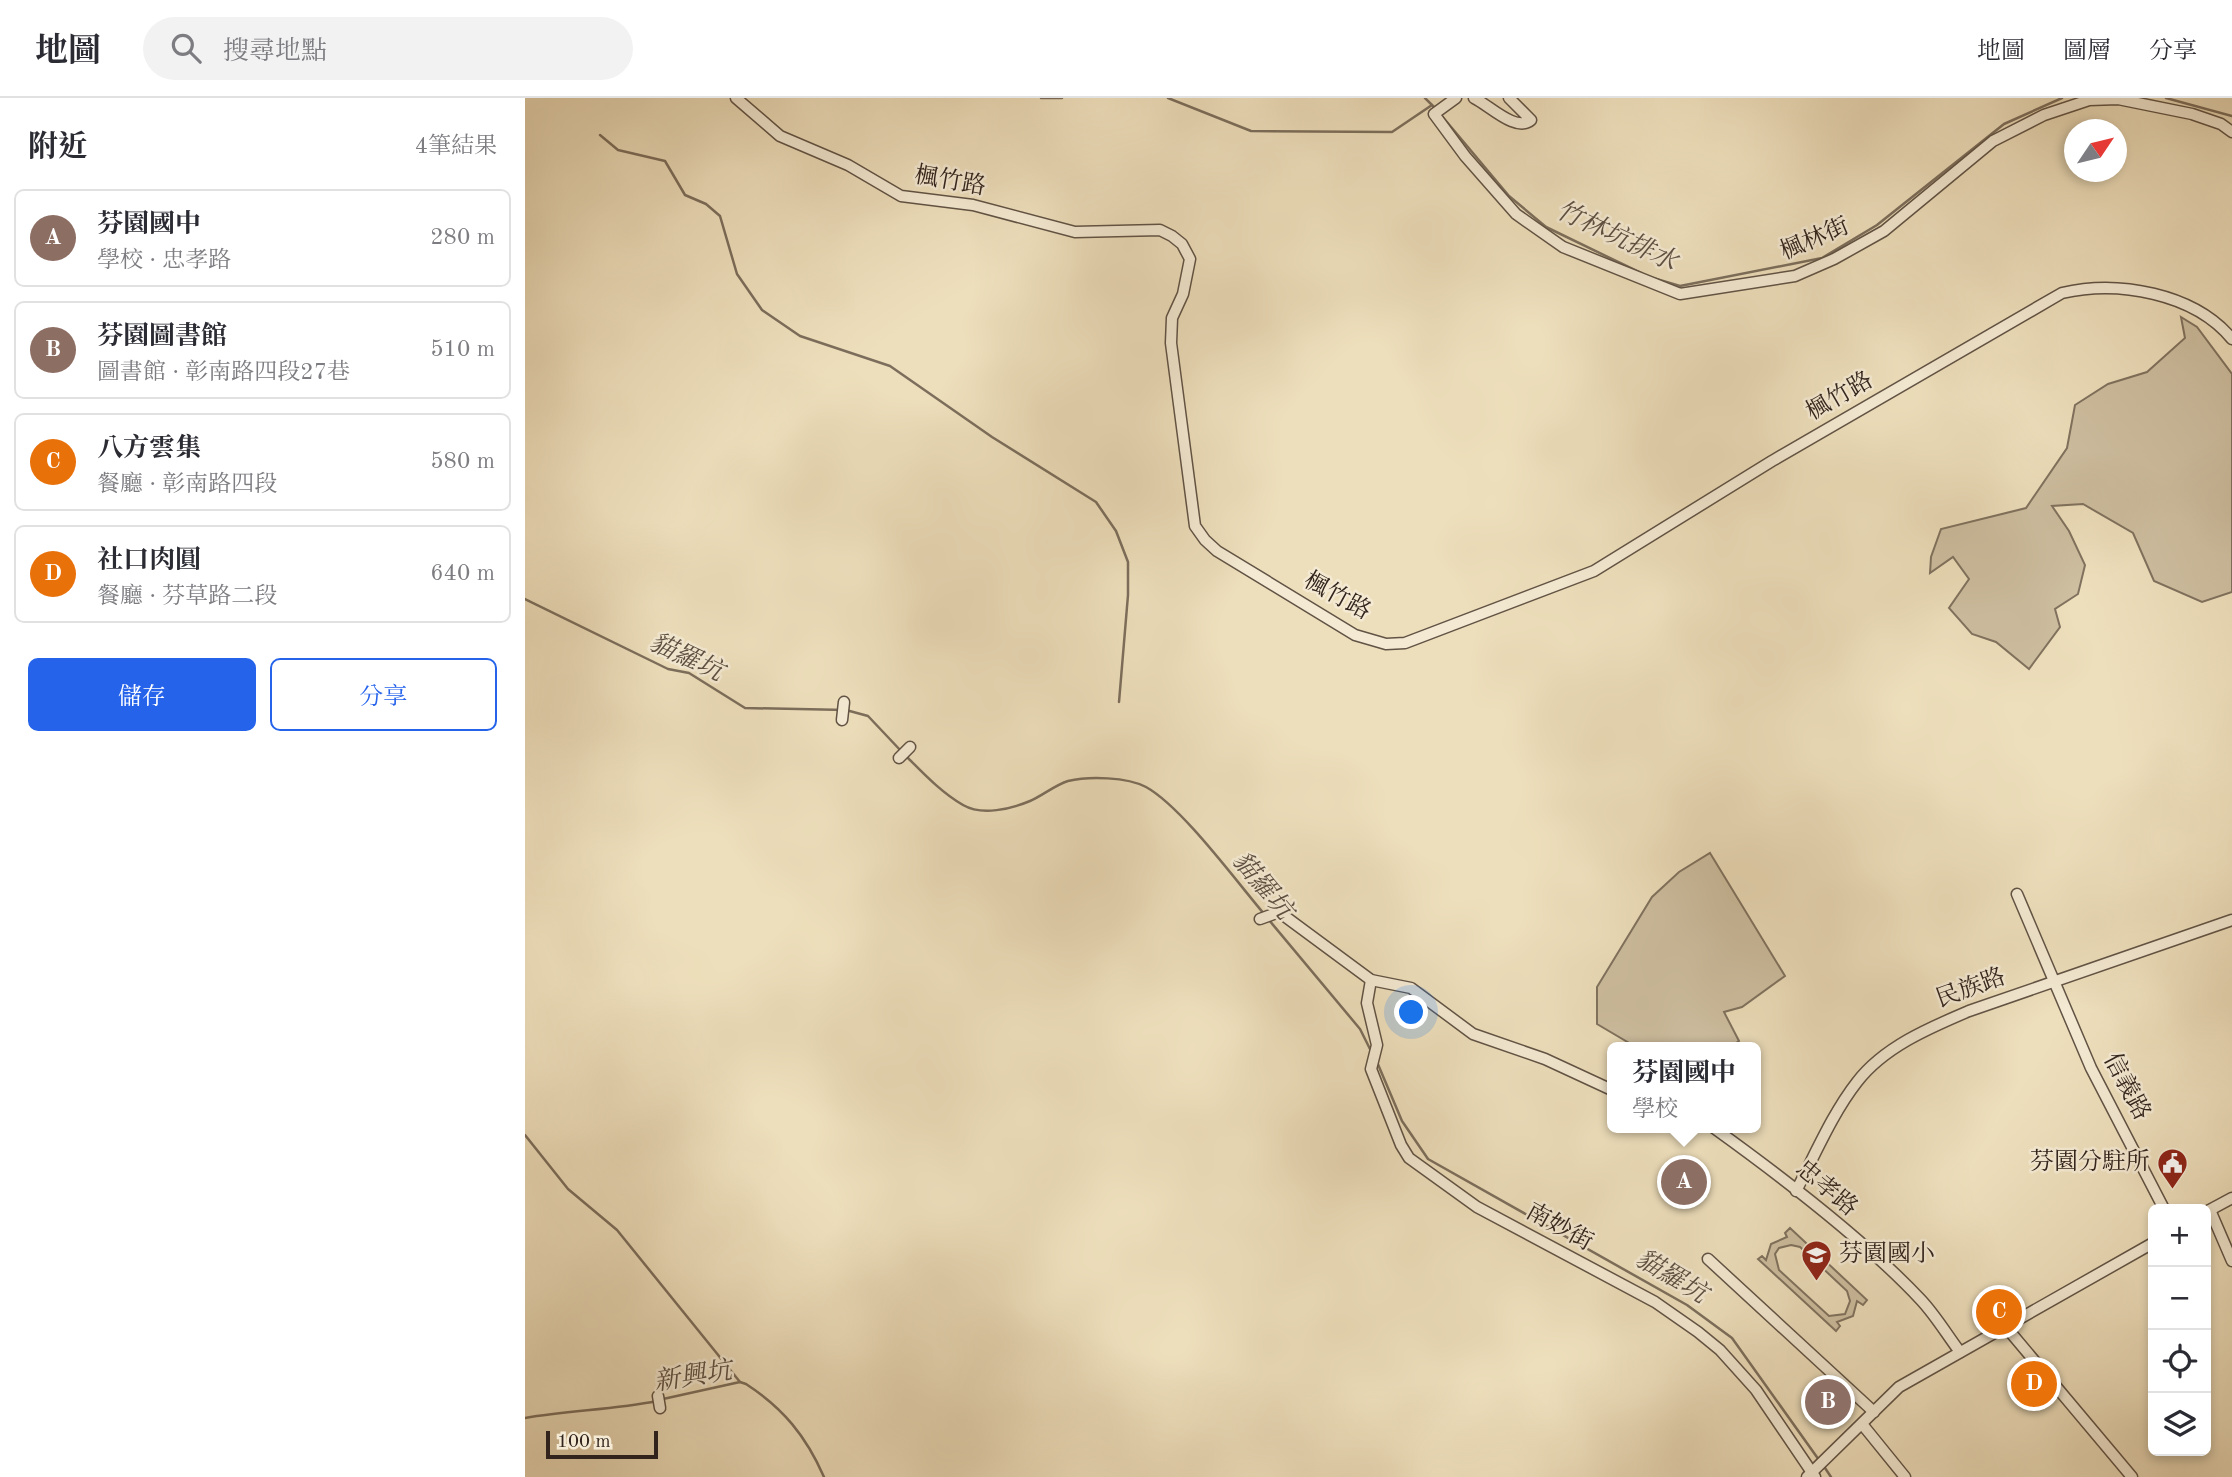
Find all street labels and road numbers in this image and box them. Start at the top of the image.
street label: 楓竹路 [912,161,988,200]
street label: 楓林街 [1776,212,1853,265]
street label: 楓竹路 [1801,366,1877,425]
street label: 楓竹路 [1300,566,1376,625]
street label: 民族路 [1932,963,2009,1013]
street label: 信義路 [2099,1048,2156,1124]
street label: 忠孝路 [1791,1154,1863,1221]
street label: 南妙街 [1522,1197,1598,1256]

